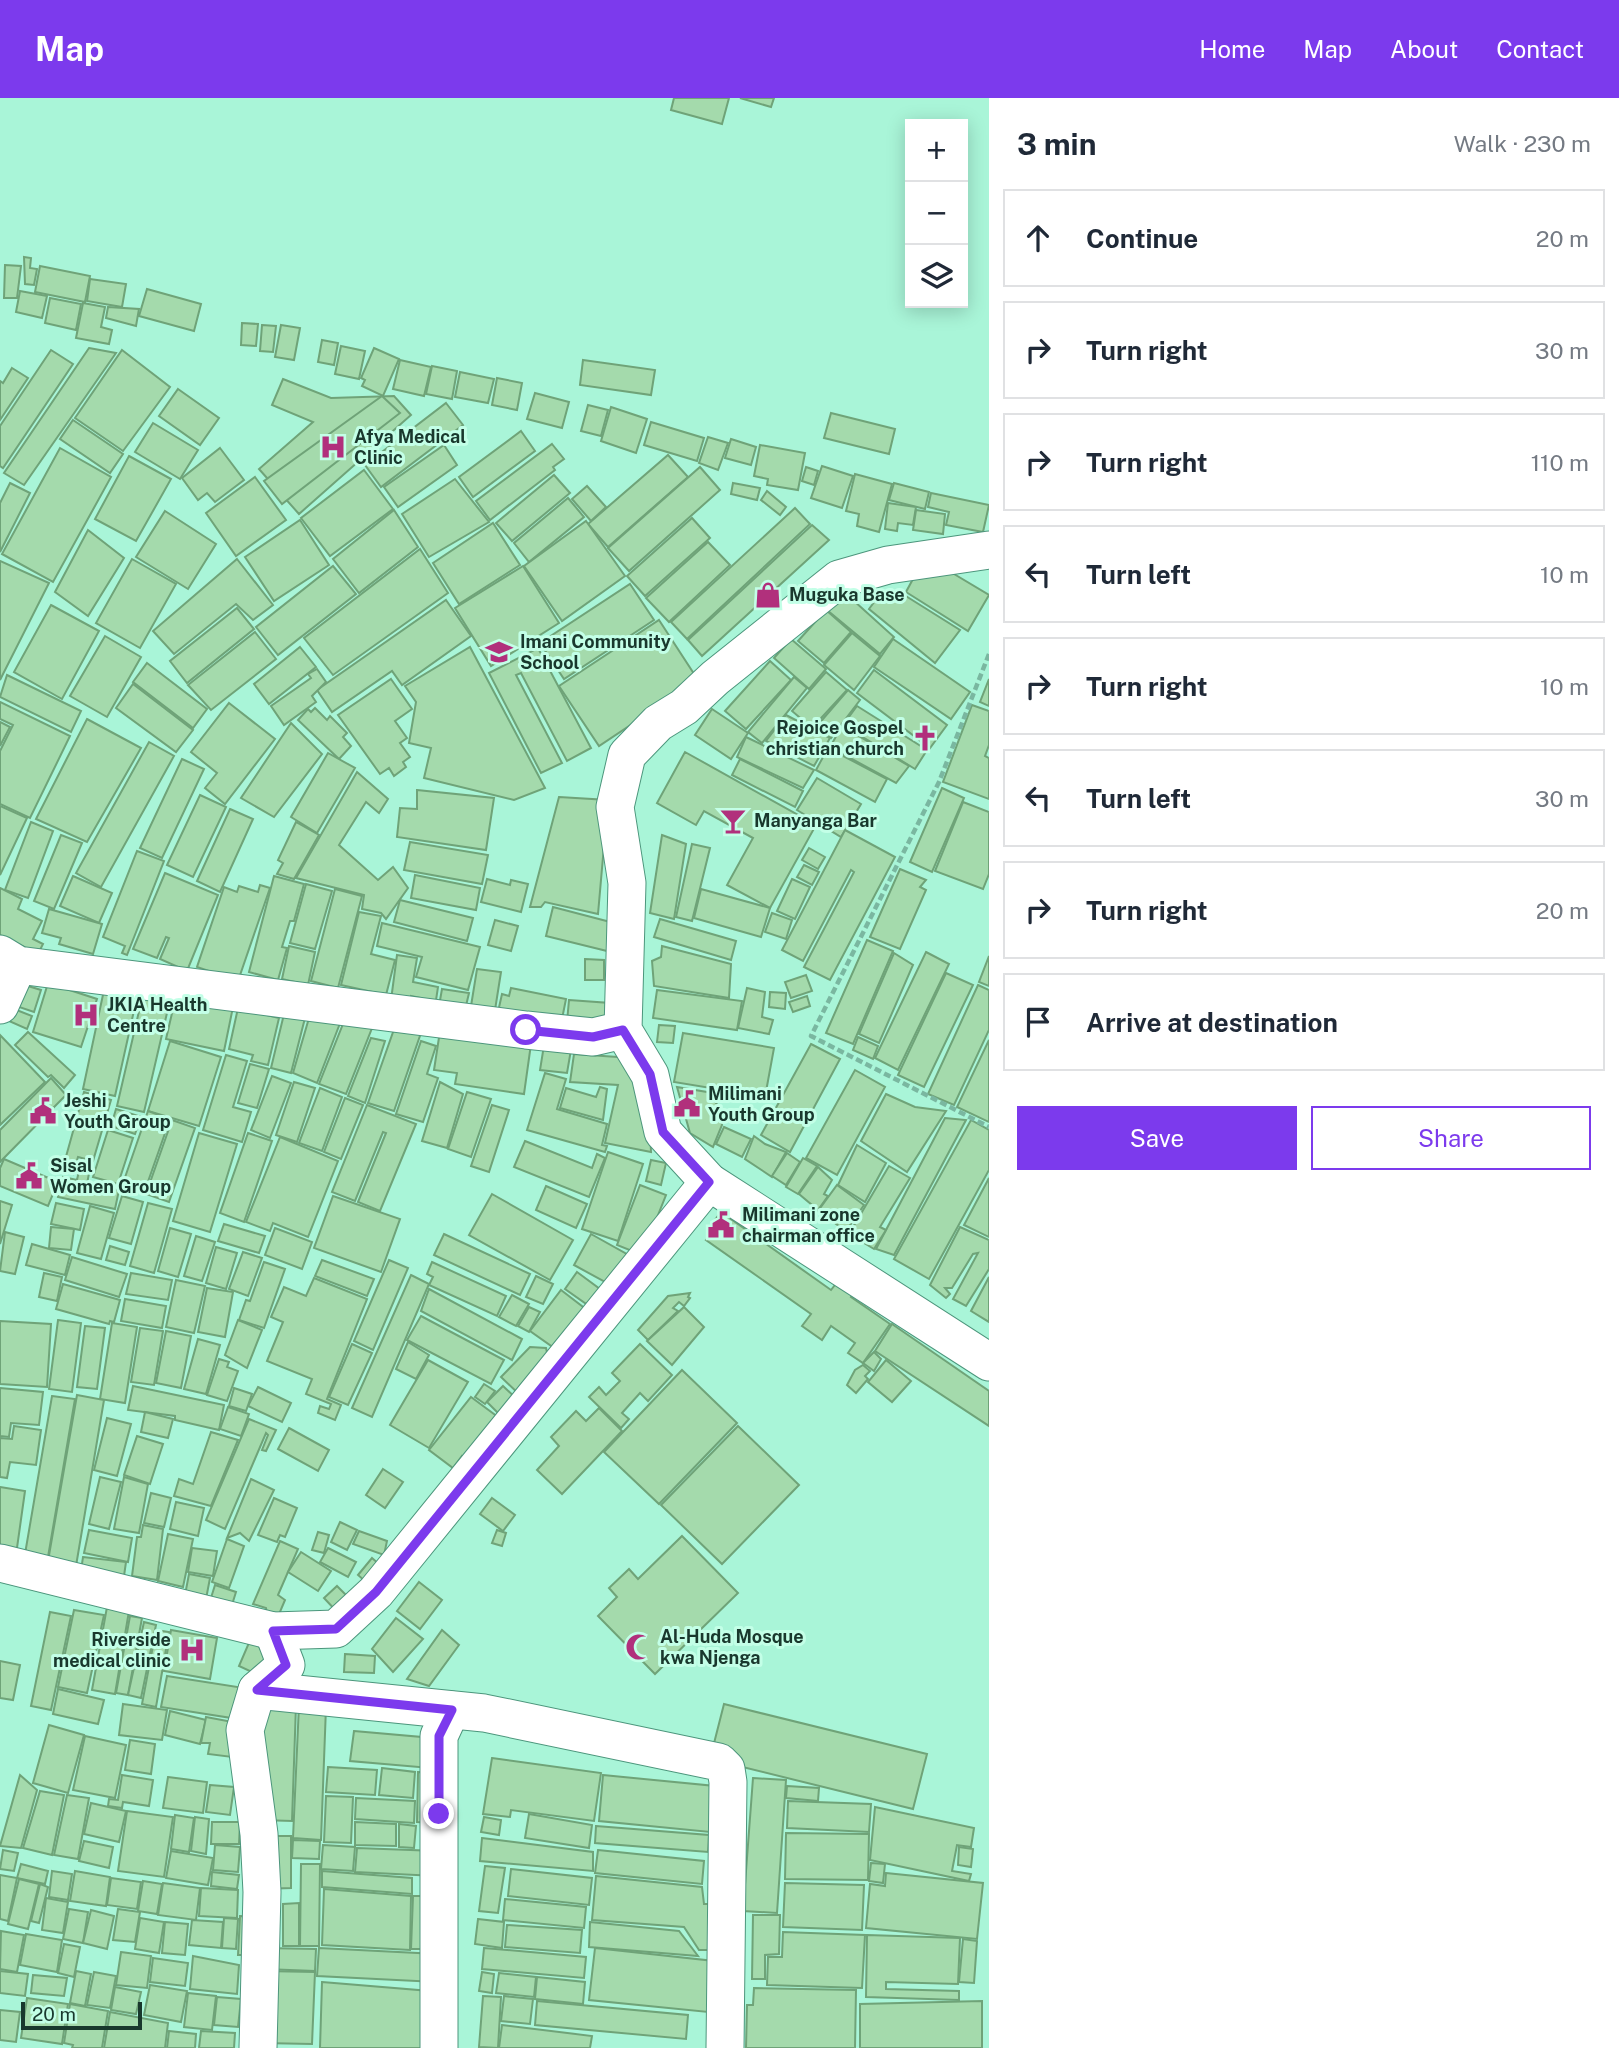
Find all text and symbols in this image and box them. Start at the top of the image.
text: Map [35,30,104,68]
text: Home [1199,35,1265,63]
text: Map [1303,35,1352,63]
text: About [1390,35,1458,63]
text: Contact [1496,35,1584,63]
map controls [905,119,968,308]
button: + [905,119,968,182]
text: 3 min [1017,126,1096,162]
text: Walk · 230 m [1454,130,1591,157]
button: − [905,182,968,245]
icon: ahead [1019,219,1057,257]
text: Continue [1086,223,1198,254]
text: 20 m [1536,225,1589,252]
button: layers [905,245,968,308]
icon: right [1019,331,1057,369]
text: Turn right [1086,335,1208,366]
text: 30 m [1535,337,1589,364]
place label: Afya Medical Clinic [354,426,466,468]
hospital icon: Afya Medical Clinic [318,432,348,462]
icon: right [1019,443,1057,481]
text: Turn right [1086,447,1208,478]
text: 110 m [1531,449,1589,476]
icon: left [1019,555,1057,593]
text: Turn left [1086,559,1191,590]
text: 10 m [1540,561,1589,588]
shop icon: Muguka Base [753,580,783,610]
place label: Muguka Base [789,584,905,605]
place label: Imani Community School [520,631,671,673]
school or university icon: Imani Community School [484,637,514,667]
icon: right [1019,667,1057,705]
text: Turn right [1086,671,1208,702]
text: 10 m [1540,673,1589,700]
place label: Rejoice Gospel christian church [766,717,904,759]
church icon: Rejoice Gospel christian church [910,723,940,753]
icon: left [1019,779,1057,817]
text: Turn left [1086,783,1191,814]
text: 30 m [1535,785,1589,812]
bar icon: Manyanga Bar [718,806,748,836]
place label: Manyanga Bar [754,810,878,831]
icon: right [1019,891,1057,929]
text: Turn right [1086,895,1208,926]
text: 20 m [1536,897,1589,924]
place label: JKIA Health Centre [107,994,207,1036]
hospital icon: JKIA Health Centre [71,1000,101,1030]
icon: arrive [1019,1003,1057,1041]
text: Arrive at destination [1086,1007,1338,1038]
route start [510,1014,541,1045]
place label: Milimani Youth Group [708,1083,815,1125]
public building icon: Milimani Youth Group [672,1089,702,1119]
place label: Jeshi Youth Group [64,1090,171,1132]
public building icon: Jeshi Youth Group [28,1096,58,1126]
button: Save [1017,1106,1297,1170]
button: Share [1311,1106,1591,1170]
place label: Sisal Women Group [50,1155,171,1197]
public building icon: Sisal Women Group [14,1161,44,1191]
place label: Milimani zone chairman office [742,1204,875,1246]
public building icon: Milimani zone chairman office [706,1210,736,1240]
place label: Al-Huda Mosque kwa Njenga [660,1626,804,1668]
place label: Riverside medical clinic [53,1629,171,1671]
mosque icon: Al-Huda Mosque kwa Njenga [624,1632,654,1662]
hospital icon: Riverside medical clinic [177,1635,207,1665]
route end [423,1798,454,1829]
scale bar [21,1999,142,2031]
text: 20 m [32,2003,76,2025]

